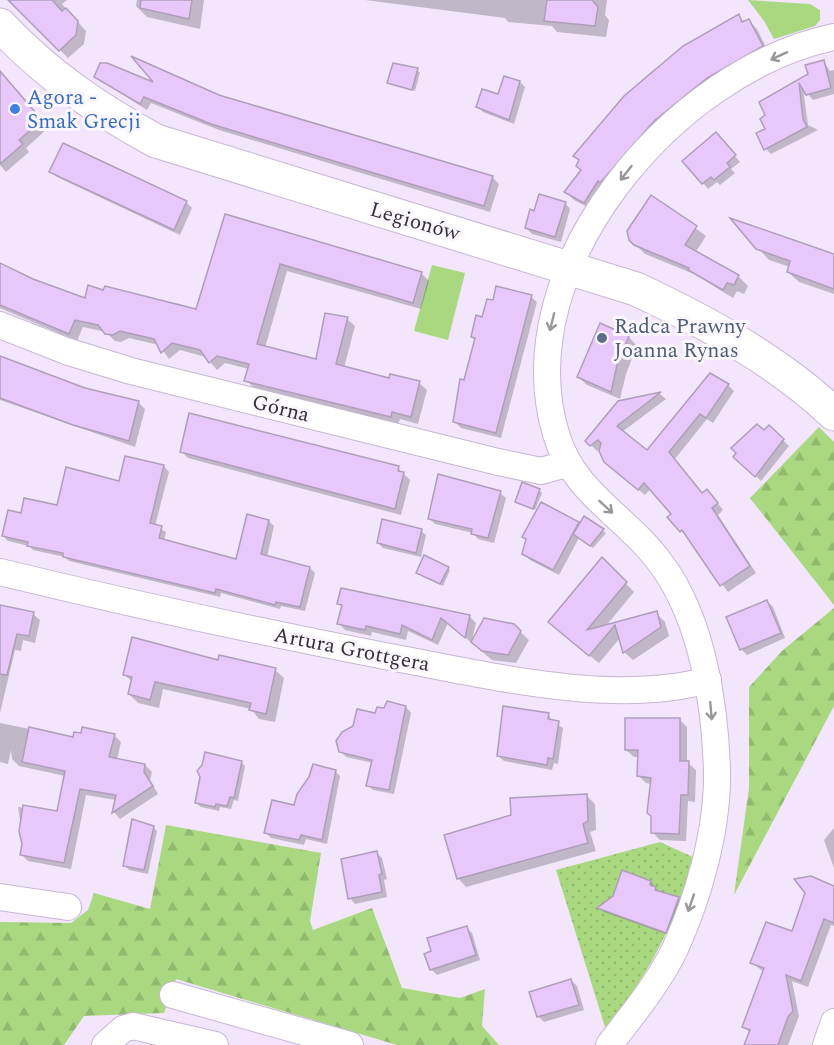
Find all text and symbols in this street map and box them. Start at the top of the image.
one-way arrow [770,50,788,62]
place label: Agora - Smak Grecji [27,82,141,138]
marker: Agora - Smak Grecji [8,102,22,116]
one-way arrow [620,165,633,181]
street label: Legionów [366,194,465,250]
place label: Radca Prawny Joanna Rynas [614,311,747,367]
one-way arrow [546,312,558,331]
marker: Radca Prawny Joanna Rynas [595,331,609,345]
street label: Górna [249,386,314,432]
one-way arrow [598,500,613,514]
street label: Artura Grottgera [271,619,433,681]
one-way arrow [706,701,717,721]
one-way arrow [685,893,696,912]

